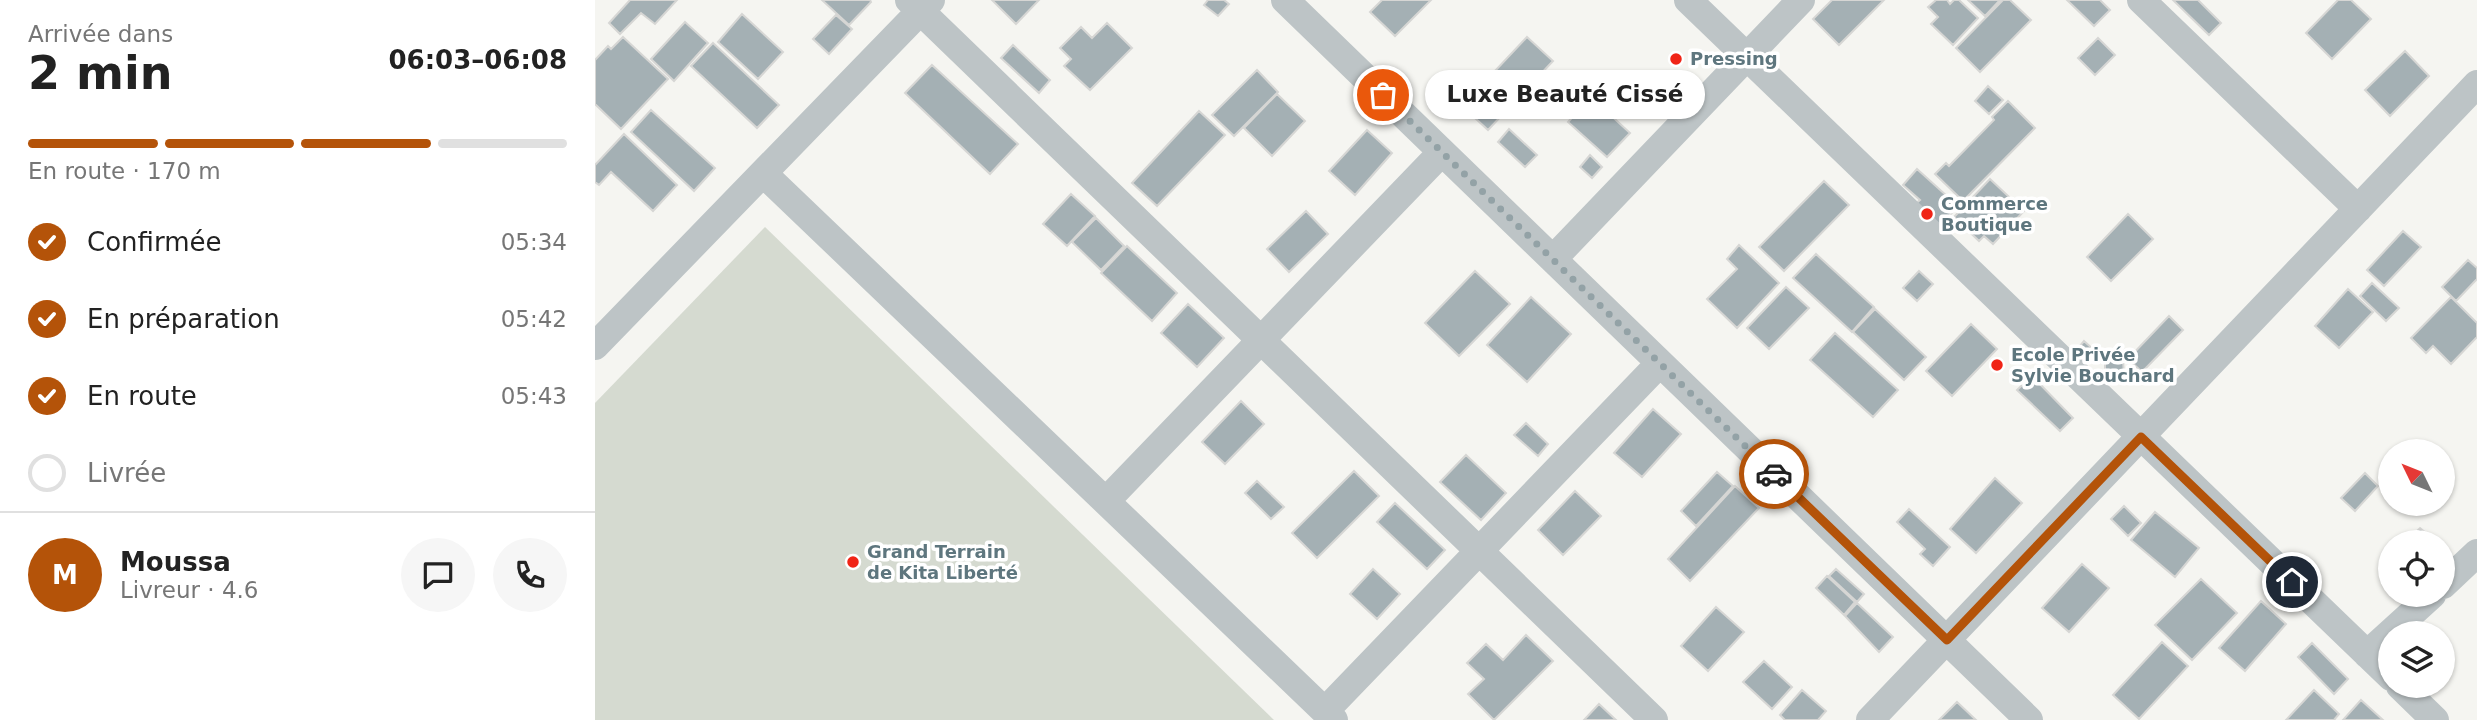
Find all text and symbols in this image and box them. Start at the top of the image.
text: Arrivée dans [28,21,173,47]
text: 06:03–06:08 [388,45,567,75]
text: 2 min [28,46,172,100]
place label: Pressing [1690,48,1778,69]
marker: Pressing [1668,51,1684,67]
pin [1353,65,1413,125]
callout: Luxe Beauté Cissé [1425,70,1705,119]
icon: bag [1364,76,1402,114]
text: Luxe Beauté Cissé [1447,81,1683,107]
text: En route · 170 m [28,158,221,184]
place label: Commerce Boutique [1941,193,2048,235]
marker: Commerce Boutique [1919,206,1935,222]
icon: check [28,223,66,261]
text: Confirmée [87,227,221,257]
text: 05:34 [501,229,567,255]
icon: check [28,300,66,338]
text: En préparation [87,304,280,334]
text: 05:42 [501,306,567,332]
place label: Ecole Privée Sylvie Bouchard [2011,344,2175,386]
marker: Ecole Privée Sylvie Bouchard [1989,357,2005,373]
icon: check [28,377,66,415]
text: En route [87,381,197,411]
text: 05:43 [501,383,567,409]
courier [1739,439,1809,509]
north arrow [2378,439,2455,516]
map controls [2378,439,2455,698]
icon: car [1755,455,1793,493]
text: Livrée [87,458,166,488]
button: locate [2378,530,2455,607]
button: chat [401,538,475,612]
button: phone [493,538,567,612]
place label: Grand Terrain de Kita Liberté [867,541,1018,583]
text: Moussa [120,547,231,577]
pin [2262,552,2322,612]
marker: Grand Terrain de Kita Liberté [845,554,861,570]
text: M [52,560,78,590]
icon: home [2273,563,2311,601]
text: Livreur · 4.6 [120,577,258,603]
button: layers [2378,621,2455,698]

